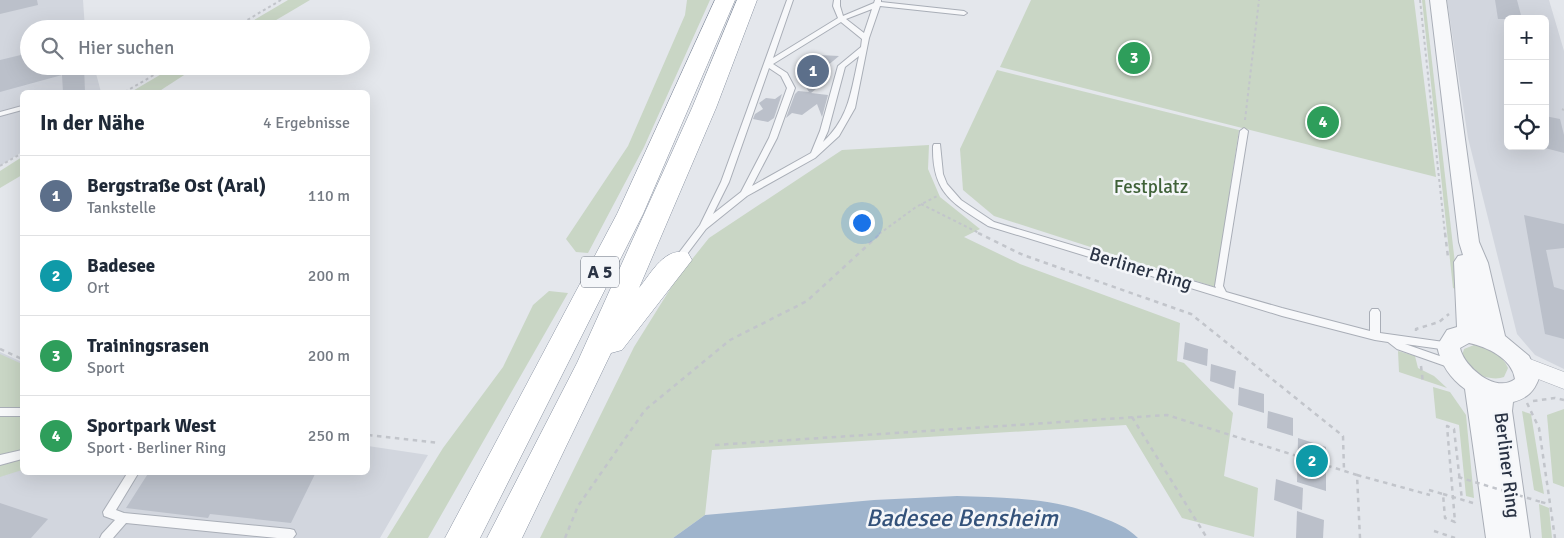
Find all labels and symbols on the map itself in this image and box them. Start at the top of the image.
pin: 3 [1118,39,1150,77]
pin: 1 [797,52,829,90]
pin: 4 [1307,103,1339,141]
park label: Festplatz [1114,175,1188,199]
your location [849,210,875,236]
street label: Berliner Ring [1086,242,1195,296]
road number: A 5 [581,256,619,288]
street label: Berliner Ring [1489,411,1525,520]
pin: 2 [1296,442,1328,480]
water label: Badesee Bensheim [866,503,1059,533]

